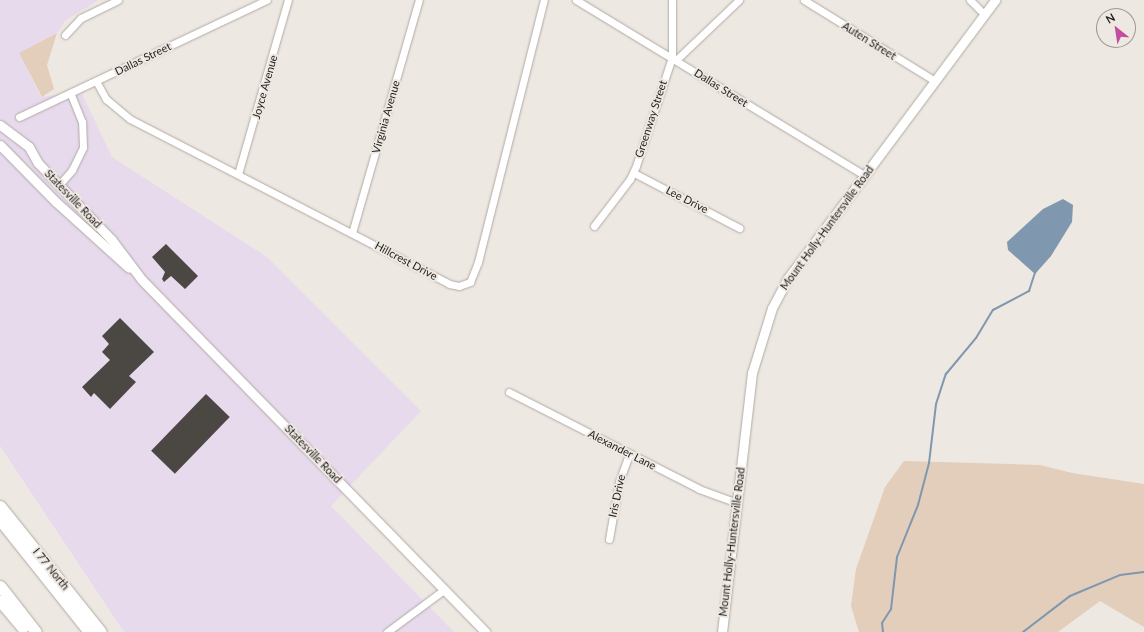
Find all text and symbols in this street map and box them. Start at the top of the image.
north arrow [1096,8,1136,48]
text: N [1103,10,1117,26]
street label: Auten Street [840,19,898,63]
street label: Dallas Street [113,40,173,78]
street label: Joyce Avenue [250,53,280,121]
street label: Dallas Street [692,66,750,110]
street label: Virginia Avenue [369,79,403,155]
street label: Greenway Street [632,79,670,159]
street label: Mount Holly-Huntersville Road [778,163,876,293]
street label: Statesville Road [42,167,104,231]
street label: Lee Drive [664,184,710,216]
street label: Hillcrest Drive [373,239,439,283]
street label: Statesville Road [282,422,344,486]
street label: Alexander Lane [586,427,658,473]
street label: Mount Holly-Huntersville Road [716,467,748,617]
street label: Iris Drive [606,473,628,519]
street label: I 77 North [30,545,72,593]

